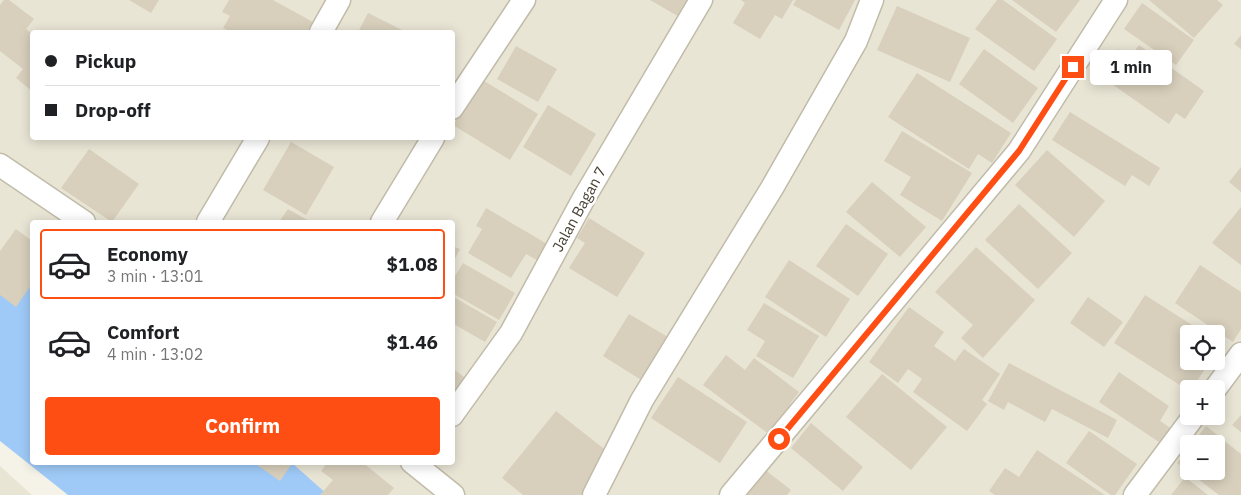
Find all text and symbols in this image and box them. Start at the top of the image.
text: Pickup [75,49,136,73]
callout: 1 min [1090,50,1173,84]
route end [1062,56,1084,78]
text: 1 min [1110,57,1152,77]
text: Drop-off [75,98,151,122]
street label: Jalan Bagan 7 [548,163,610,255]
icon: car [47,242,92,287]
text: Economy [107,242,188,266]
text: $1.08 [386,252,438,276]
text: 3 min · 13:01 [107,266,203,286]
icon: car [47,320,92,365]
text: Comfort [107,320,180,344]
map controls [1180,325,1225,480]
button: locate [1180,325,1225,370]
text: $1.46 [386,330,438,354]
text: 4 min · 13:02 [107,344,203,364]
button: + [1180,380,1225,425]
button: Confirm [45,397,440,455]
route start [768,428,790,450]
button: − [1180,435,1225,480]

